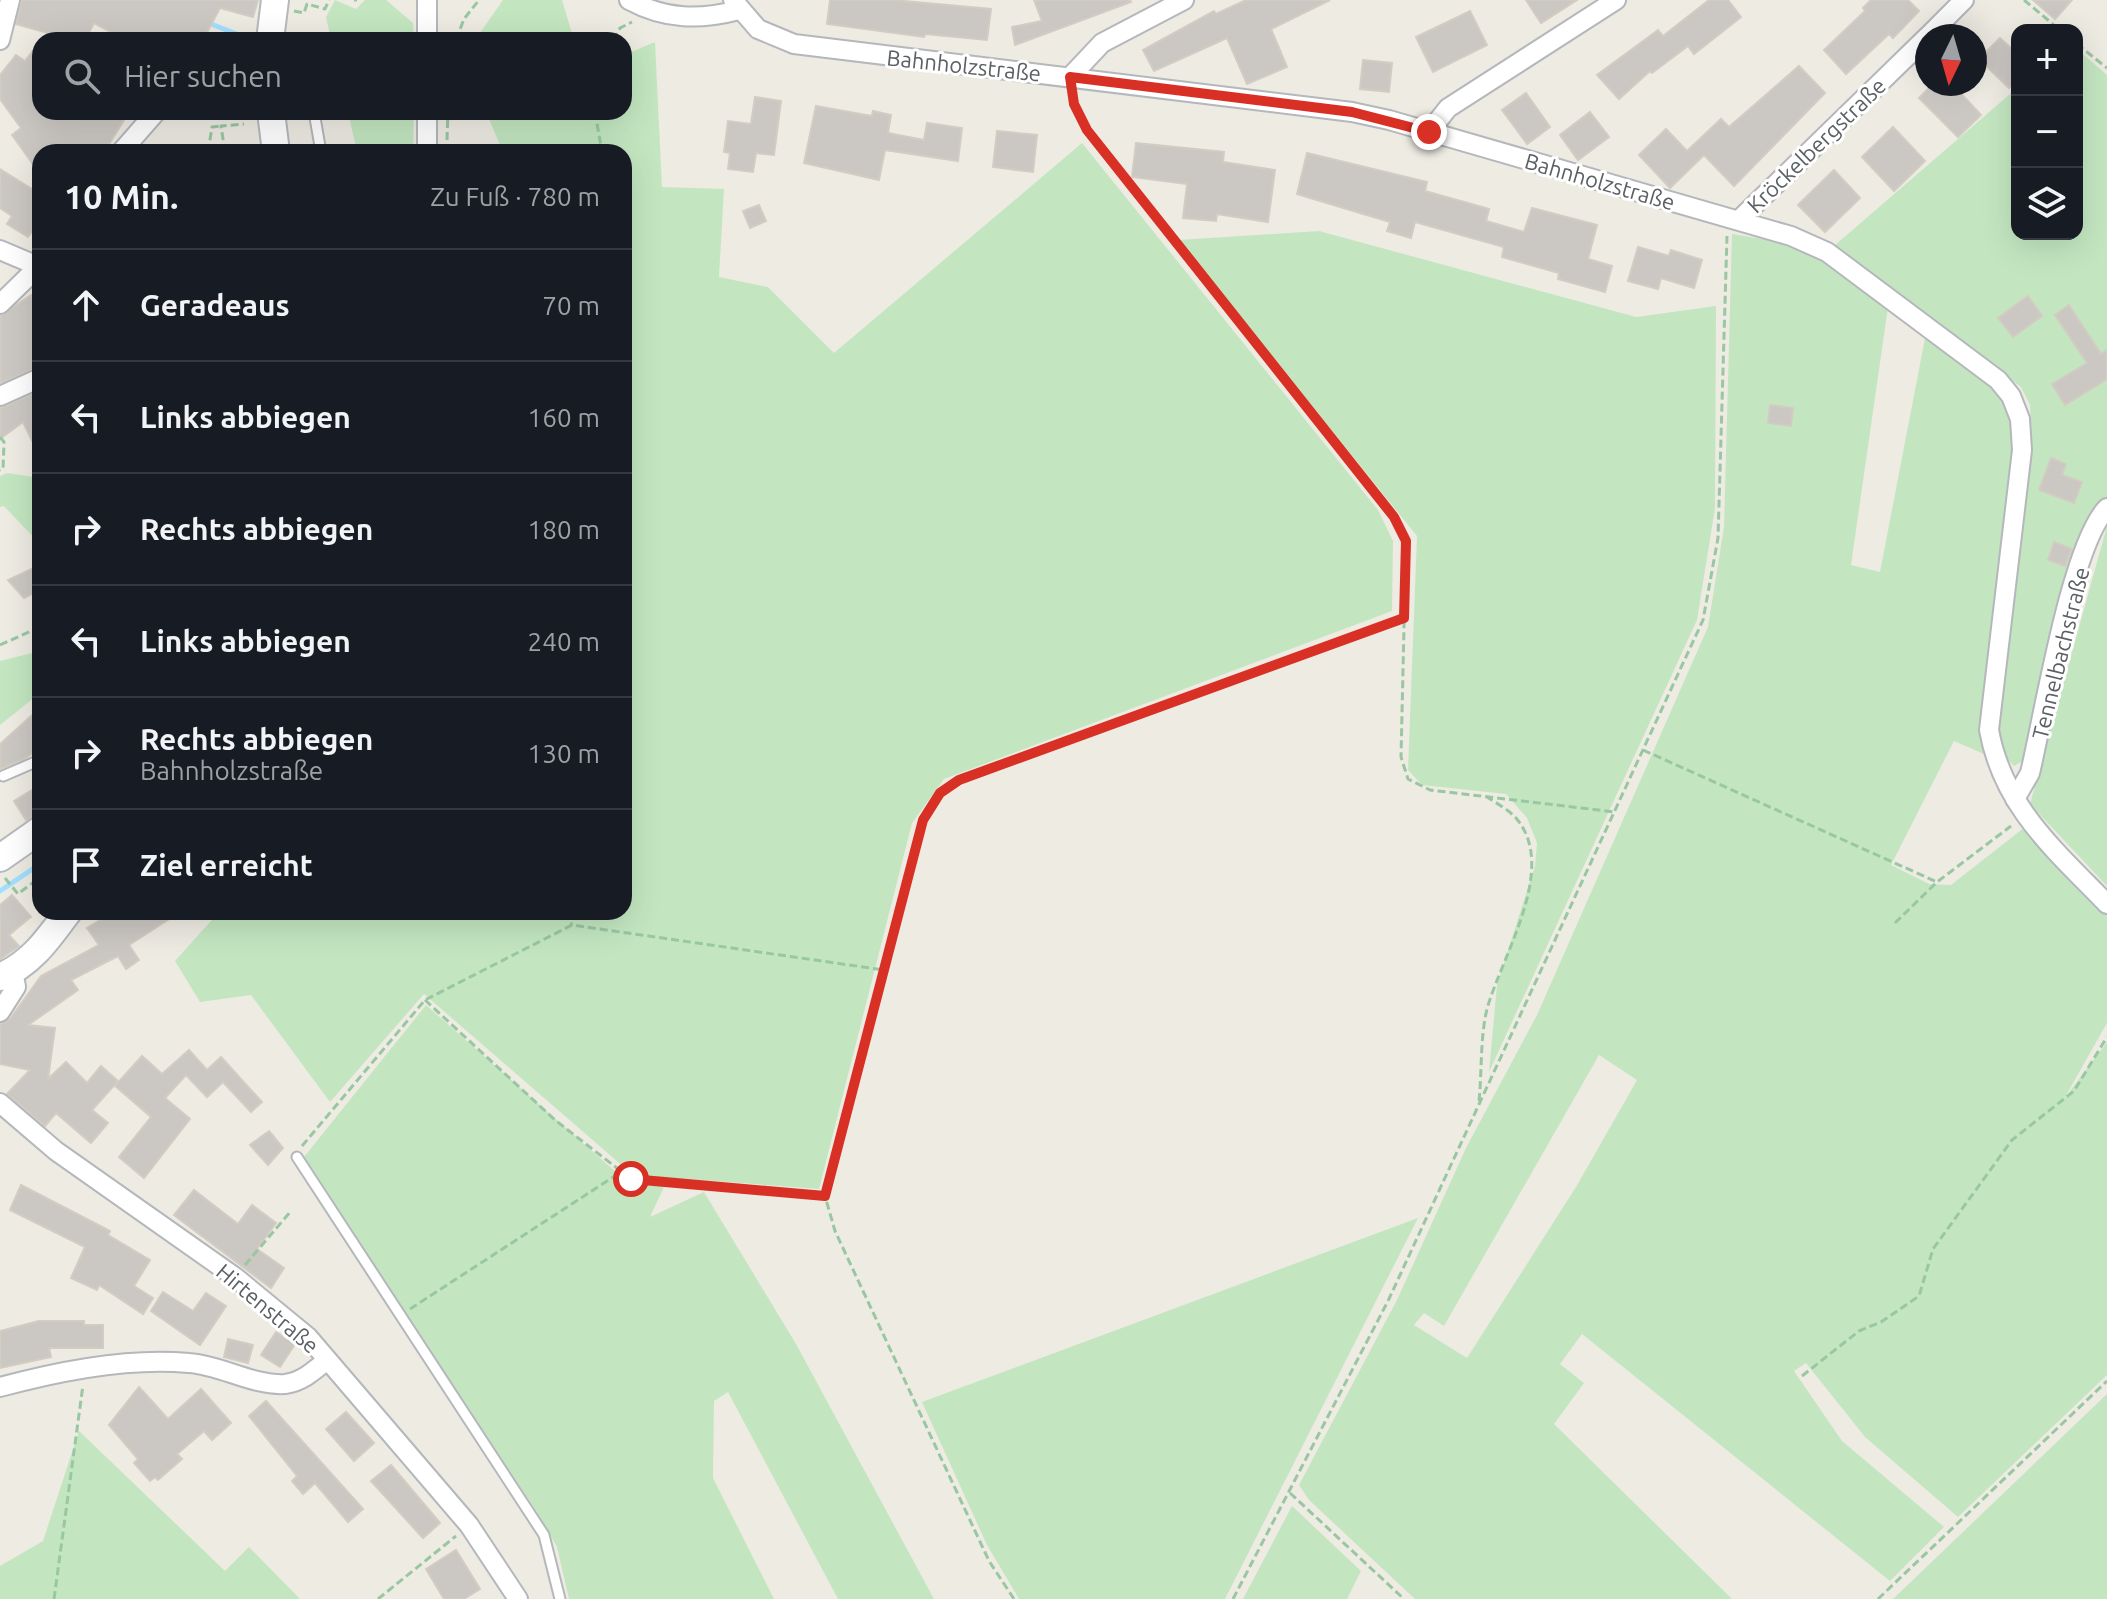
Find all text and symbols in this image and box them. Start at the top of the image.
north arrow [1915,24,1987,96]
map controls [2011,24,2083,240]
button: + [2011,24,2083,96]
search box [32,32,632,120]
street label: Bahnholzstraße [886,44,1042,86]
icon: search [60,54,104,98]
text: Hier suchen [124,59,282,93]
street label: Kröckelbergstraße [1742,73,1890,217]
button: − [2011,96,2083,168]
route end [1411,114,1447,150]
street label: Bahnholzstraße [1522,148,1678,214]
button: layers [2011,168,2083,240]
text: 10 Min. [64,177,178,215]
text: Zu Fuß · 780 m [430,182,600,211]
icon: ahead [64,283,108,327]
text: Geradeaus [140,288,290,322]
text: 70 m [542,291,600,320]
icon: left [64,395,108,439]
text: Links abbiegen [140,400,351,434]
text: 160 m [528,403,600,432]
icon: right [64,507,108,551]
text: Rechts abbiegen [140,512,373,546]
text: 180 m [528,515,600,544]
street label: Tennelbachstraße [2027,564,2093,742]
icon: left [64,619,108,663]
text: Links abbiegen [140,624,351,658]
text: 240 m [528,627,600,656]
text: Rechts abbiegen [140,722,373,756]
icon: right [64,731,108,775]
text: 130 m [528,739,600,768]
text: Bahnholzstraße [140,756,323,785]
icon: arrive [64,843,108,887]
text: Ziel erreicht [140,848,313,882]
route start [613,1161,649,1197]
street label: Hirtenstraße [212,1258,324,1358]

